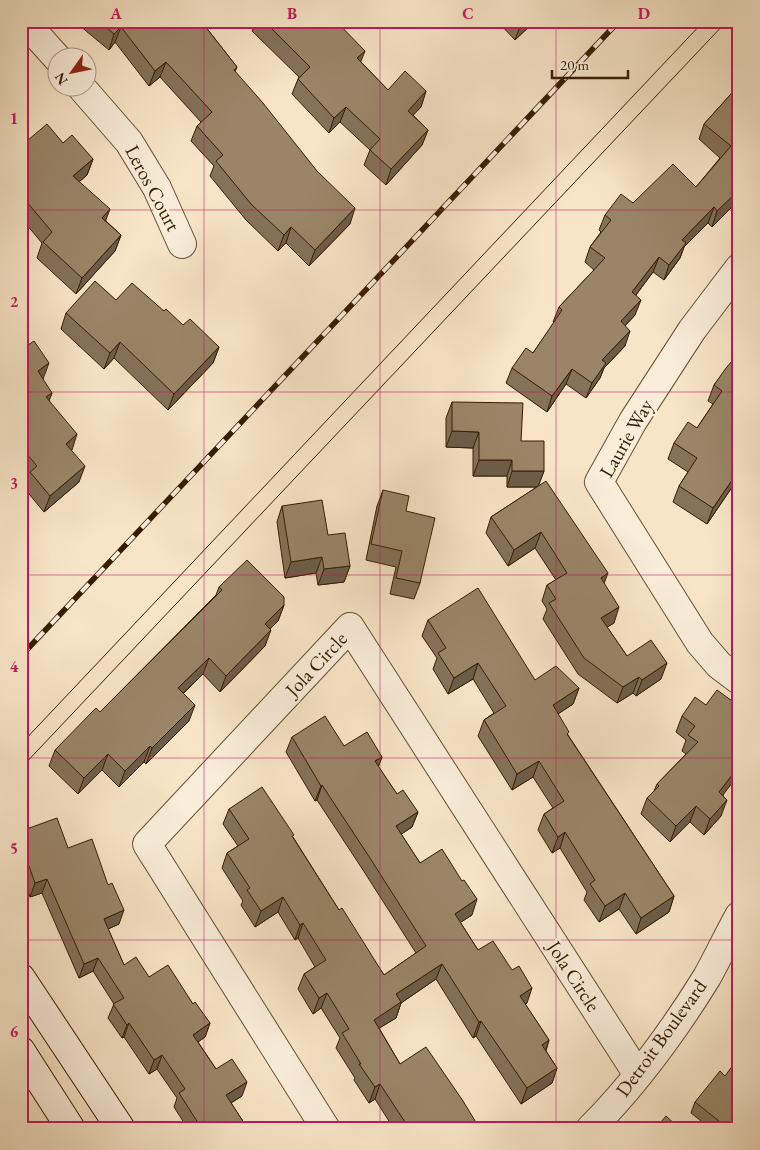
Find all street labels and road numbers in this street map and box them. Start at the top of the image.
street label: Leros Court [119,140,187,236]
street label: Laurie Way [593,394,659,482]
street label: Jola Circle [278,626,353,703]
street label: Jola Circle [540,934,607,1017]
street label: Detroit Boulevard [610,973,713,1102]

